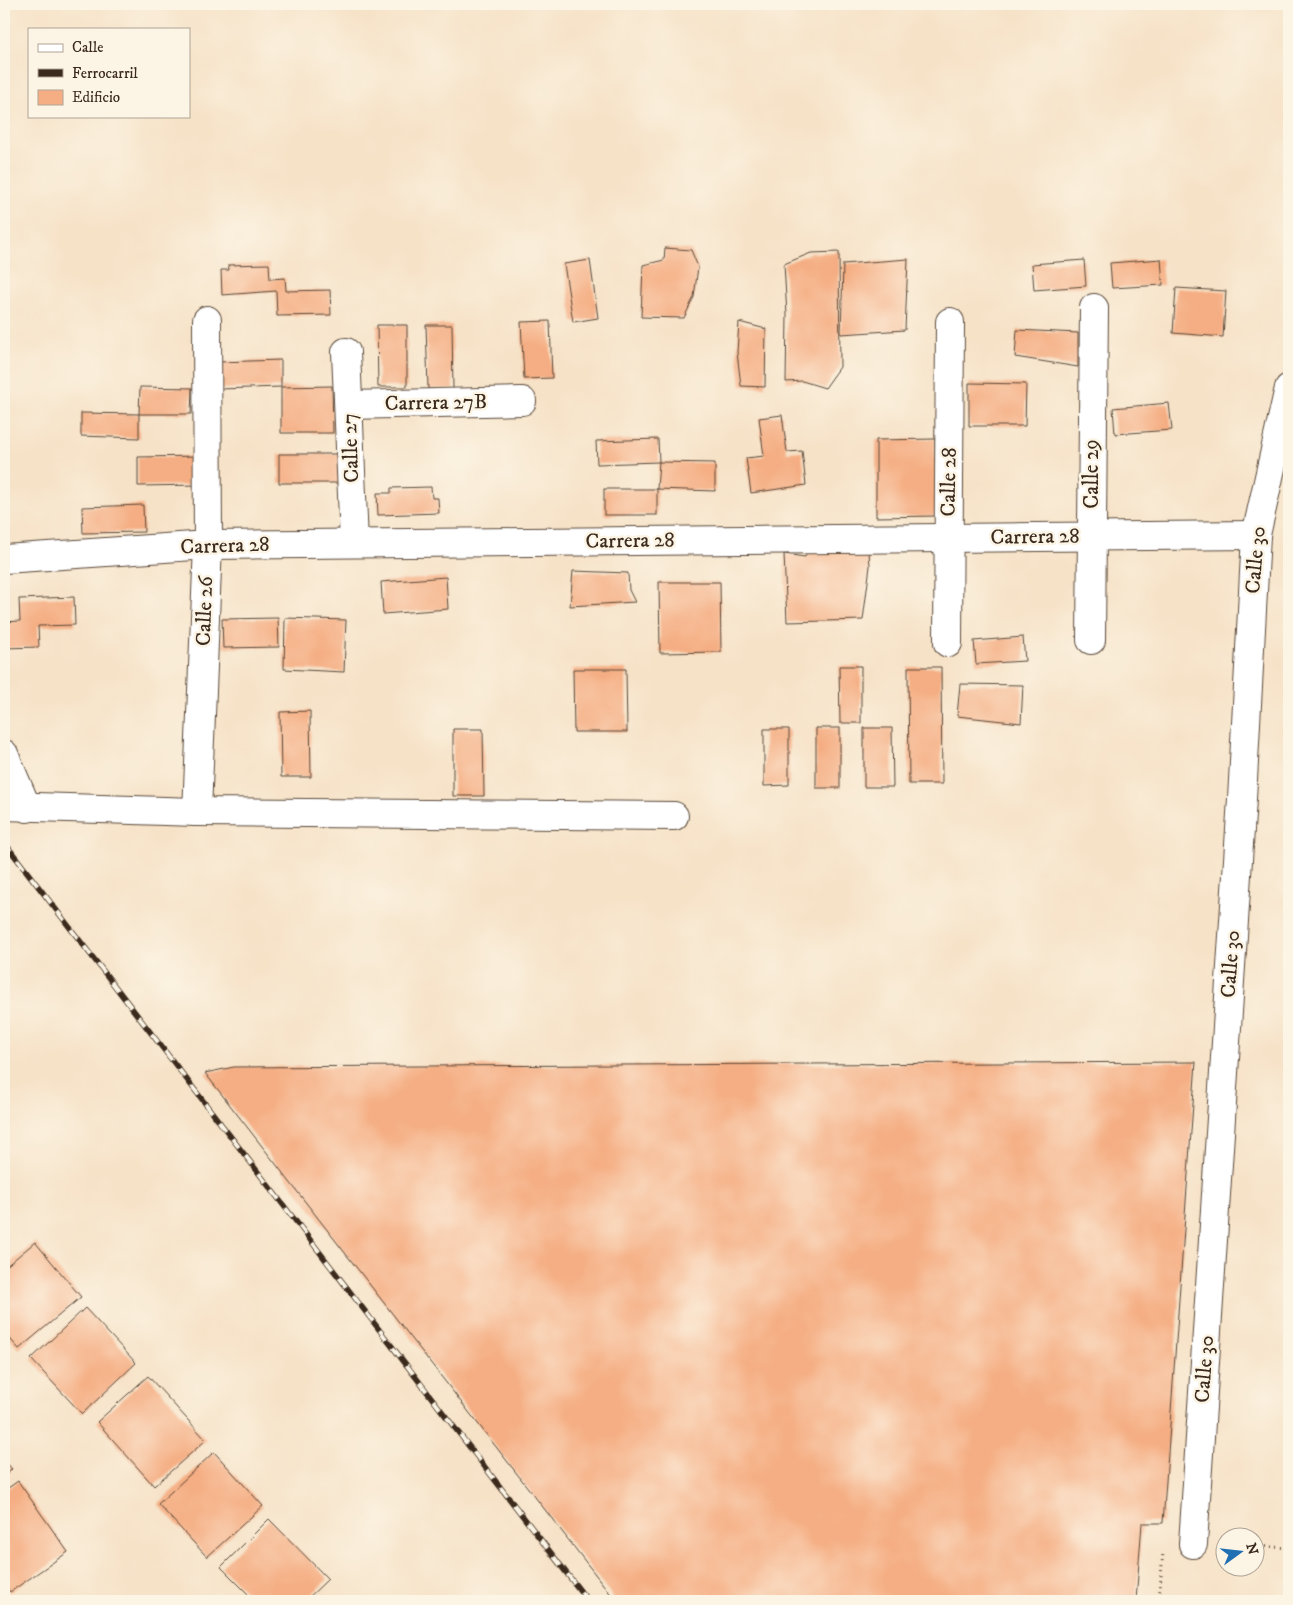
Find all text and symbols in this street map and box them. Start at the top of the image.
legend [28,28,190,118]
text: Calle [72,38,104,57]
text: Ferrocarril [72,64,138,83]
text: Edificio [72,88,120,107]
street label: Carrera 27B [384,389,488,417]
street label: Calle 27 [337,413,365,483]
street label: Calle 29 [1079,439,1105,509]
street label: Calle 28 [935,447,963,517]
street label: Carrera 28 [990,523,1080,551]
street label: Calle 30 [1240,525,1272,595]
street label: Carrera 28 [585,527,675,555]
street label: Carrera 28 [180,531,270,561]
street label: Calle 26 [191,575,219,646]
street label: Calle 30 [1216,929,1246,999]
street label: Calle 30 [1190,1334,1220,1404]
north arrow [1216,1528,1266,1578]
text: N [1241,1541,1262,1557]

